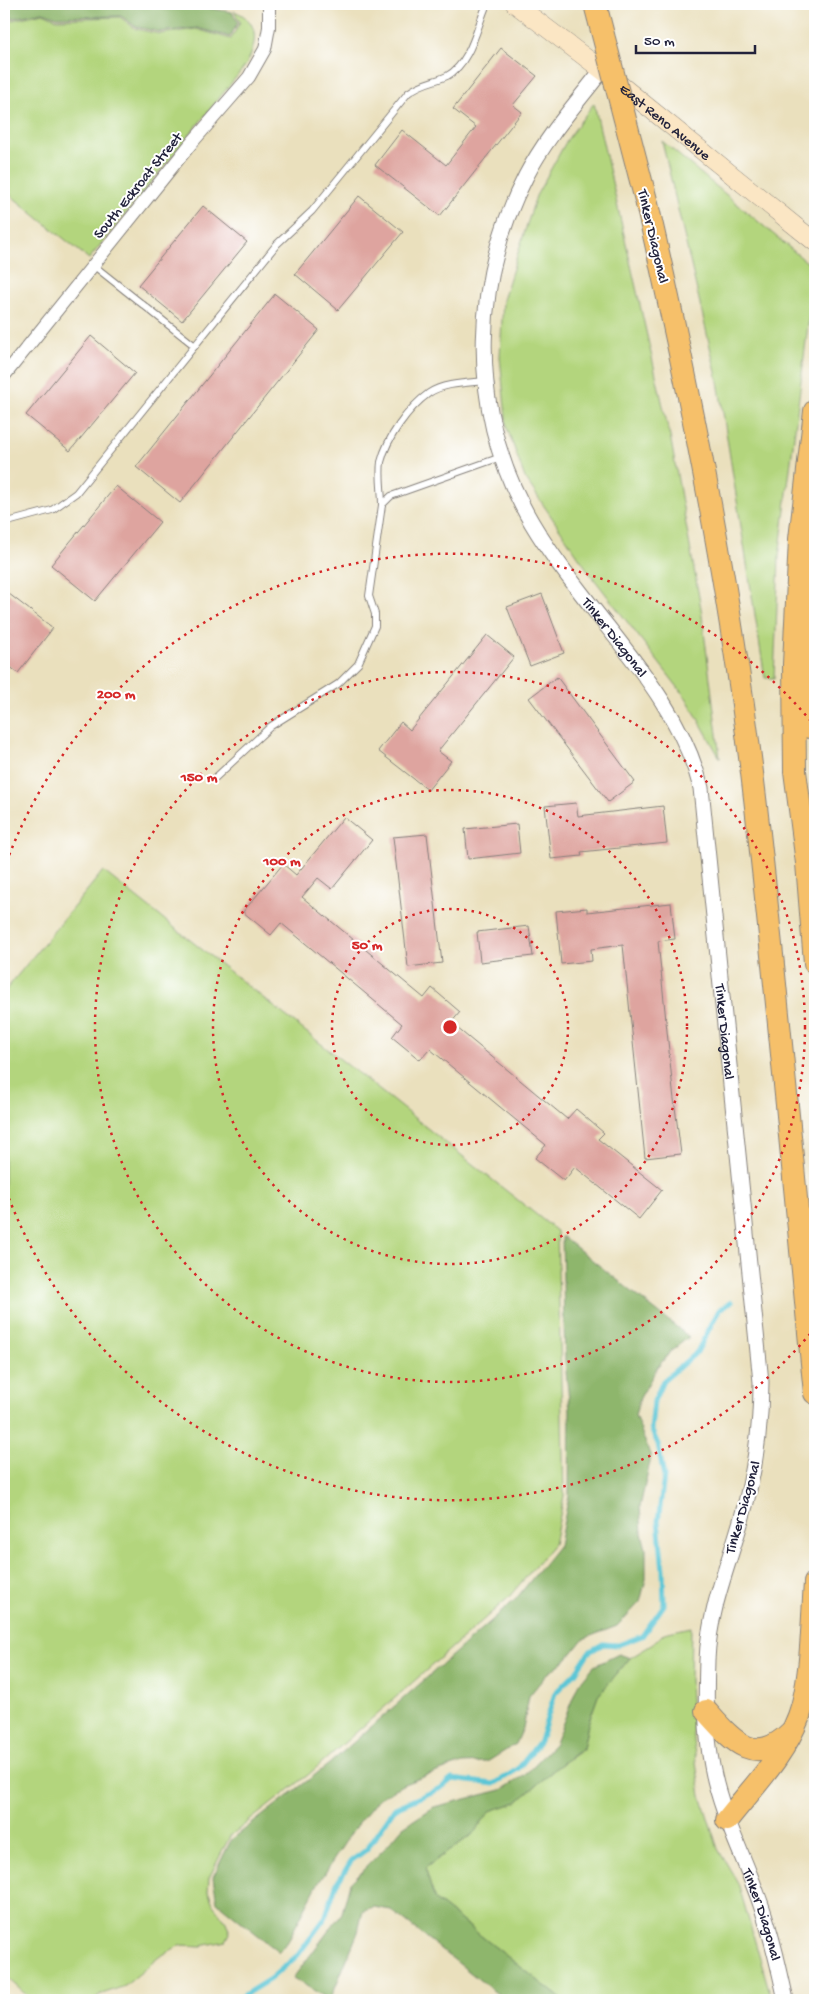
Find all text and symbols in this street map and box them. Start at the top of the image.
scale bar [636,22,755,54]
text: 50 m [644,33,675,51]
street label: East Reno Avenue [615,81,714,165]
street label: South Eckroat Street [90,128,188,243]
street label: Tinker Diagonal [632,187,672,285]
street label: Tinker Diagonal [576,594,650,681]
text: 200 m [97,686,136,704]
text: 150 m [180,769,218,787]
text: 100 m [262,853,301,871]
text: 50 m [352,937,383,955]
street label: Tinker Diagonal [710,982,737,1080]
centre of rings [441,1018,459,1036]
street label: Tinker Diagonal [722,1459,766,1557]
street label: Tinker Diagonal [737,1865,784,1963]

